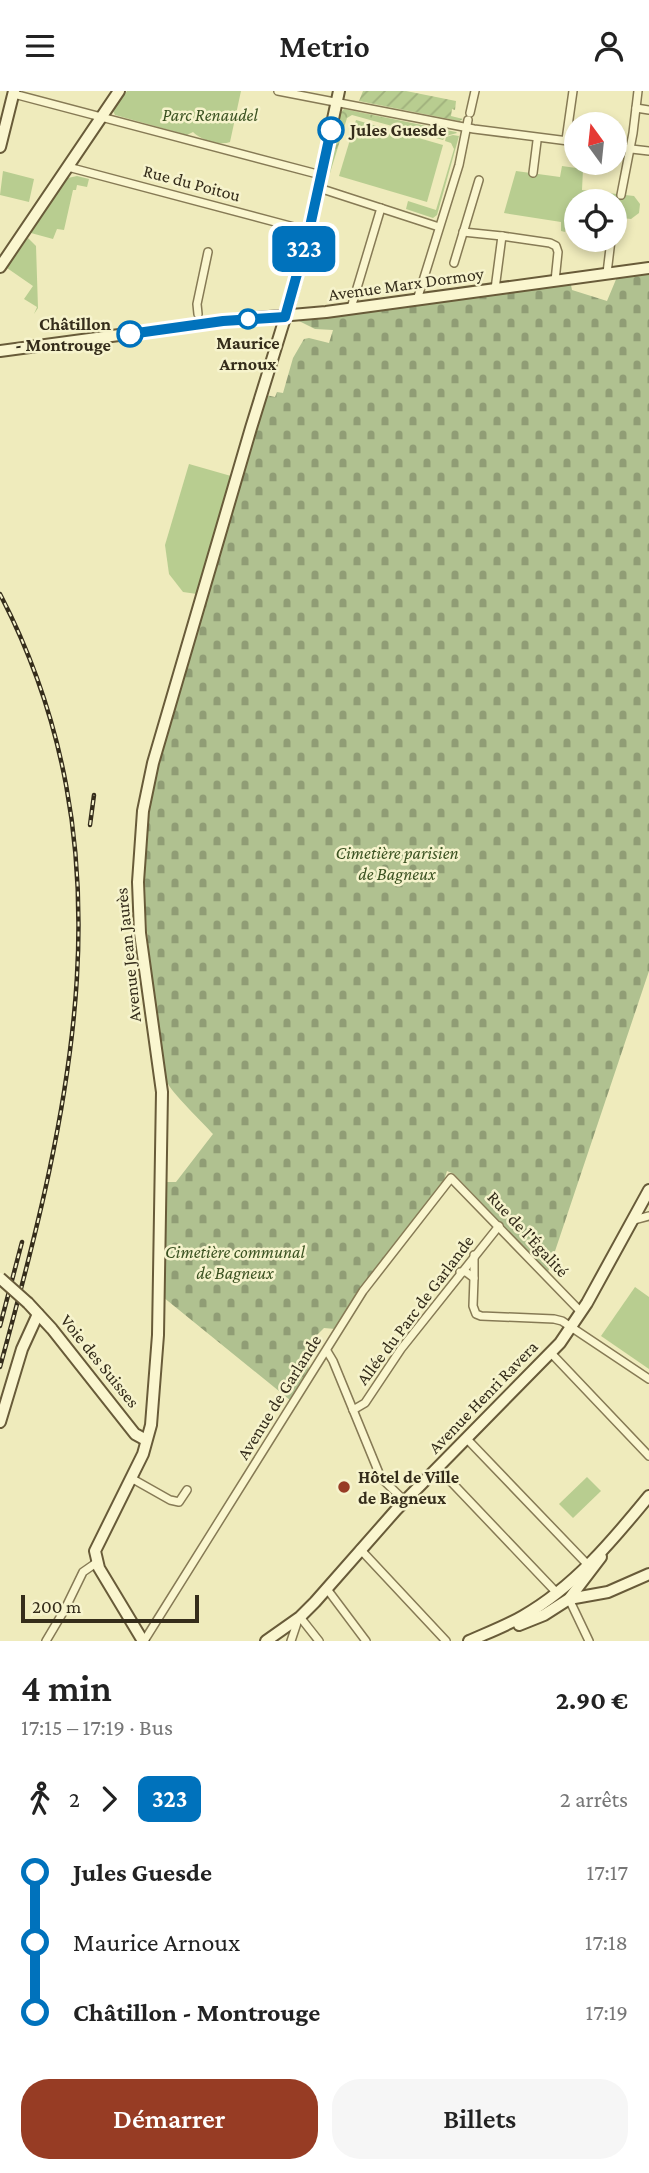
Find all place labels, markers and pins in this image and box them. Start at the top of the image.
marker: Jules Guesde [318,117,344,143]
place label: Jules Guesde [348,120,446,140]
marker: Maurice Arnoux [238,309,258,329]
place label: Châtillon - Montrouge [15,314,112,355]
marker: Châtillon - Montrouge [117,321,143,347]
place label: Maurice Arnoux [216,333,280,374]
place label: Hôtel de Ville de Bagneux [358,1467,459,1508]
marker: Hôtel de Ville de Bagneux [336,1479,352,1495]

